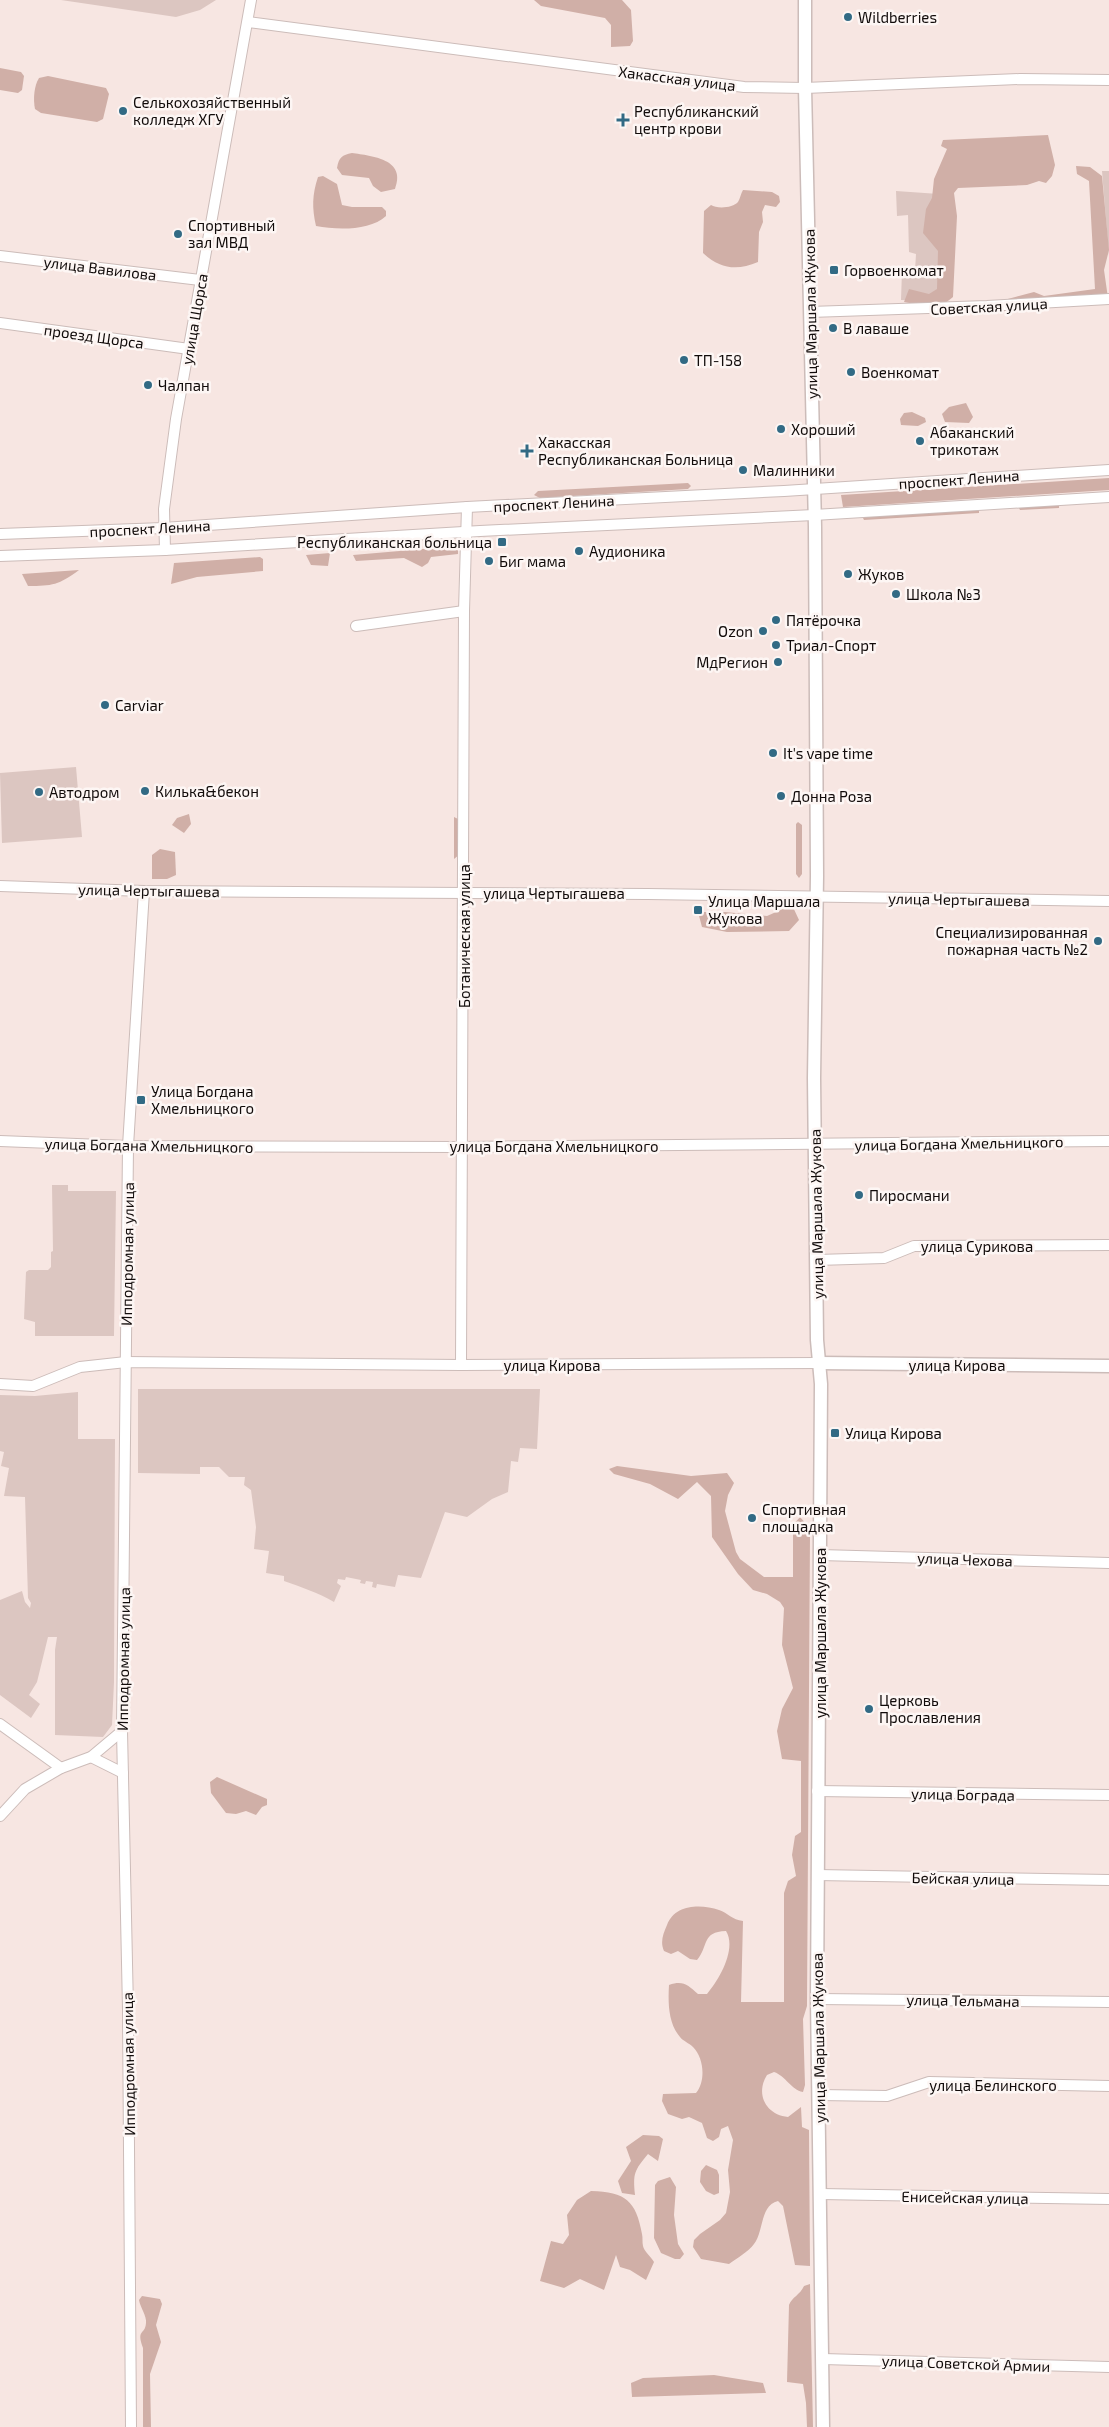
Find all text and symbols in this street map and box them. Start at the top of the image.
place label: Wildberries [858,8,937,26]
marker: Wildberries [842,11,854,23]
street label: Хакасская улица [617,62,737,95]
place label: Селькохозяйственный колледж ХГУ [133,93,291,128]
place label: Республиканский центр крови [634,102,759,137]
marker: Селькохозяйственный колледж ХГУ [117,105,129,117]
marker: Республиканский центр крови [616,113,630,127]
place label: Спортивный зал МВД [188,216,275,251]
marker: Спортивный зал МВД [172,228,184,240]
street label: улица Маршала Жукова [800,229,821,399]
street label: улица Вавилова [42,252,157,285]
place label: Горвоенкомат [844,261,944,279]
marker: Горвоенкомат [828,264,840,276]
street label: улица Щорса [177,272,212,366]
street label: Советская улица [930,294,1048,319]
place label: В лаваше [843,319,909,337]
street label: проезд Щорса [43,320,145,352]
marker: В лаваше [827,322,839,334]
place label: ТП-158 [694,351,742,369]
marker: ТП-158 [678,354,690,366]
place label: Военкомат [861,363,939,381]
marker: Военкомат [845,366,857,378]
place label: Чалпан [158,376,210,394]
marker: Чалпан [142,379,154,391]
place label: Хороший [791,420,856,438]
marker: Хороший [775,423,787,435]
place label: Абаканский трикотаж [930,423,1014,458]
place label: Хакасская Республиканская Больница [538,433,733,469]
marker: Абаканский трикотаж [914,435,926,447]
marker: Хакасская Республиканская Больница [520,444,534,458]
place label: Малинники [753,461,835,479]
marker: Малинники [737,464,749,476]
street label: проспект Ленина [898,466,1020,492]
street label: проспект Ленина [493,491,615,515]
street label: проспект Ленина [89,516,211,540]
place label: Республиканская больница [297,533,492,552]
marker: Республиканская больница [496,536,508,548]
place label: Аудионика [589,542,665,561]
marker: Аудионика [573,545,585,557]
place label: Биг мама [499,552,566,570]
marker: Биг мама [483,555,495,567]
place label: Жуков [858,565,904,584]
marker: Жуков [842,568,854,580]
place label: Школа №3 [906,585,981,603]
marker: Школа №3 [890,588,902,600]
place label: Пятёрочка [786,611,861,629]
marker: Пятёрочка [770,614,782,626]
place label: Ozon [718,622,753,640]
marker: Ozon [757,625,769,637]
place label: Триал-Спорт [786,636,876,654]
marker: Триал-Спорт [770,639,782,651]
place label: МдРегион [696,653,768,671]
marker: МдРегион [772,656,784,668]
place label: Carviar [115,696,164,714]
marker: Carviar [99,699,111,711]
place label: It's vape time [783,744,873,762]
marker: It's vape time [767,747,779,759]
place label: Килька&бекон [155,782,259,800]
place label: Автодром [49,783,120,801]
marker: Килька&бекон [139,785,151,797]
marker: Автодром [33,786,45,798]
place label: Донна Роза [791,787,872,805]
marker: Донна Роза [775,790,787,802]
street label: Ботаническая улица [455,864,474,1008]
street label: улица Чертыгашева [78,880,220,901]
street label: улица Чертыгашева [483,884,625,903]
street label: улица Чертыгашева [888,889,1030,910]
place label: Улица Маршала Жукова [708,892,820,928]
marker: Улица Маршала Жукова [692,904,704,916]
place label: Специализированная пожарная часть №2 [935,923,1088,958]
marker: Специализированная пожарная часть №2 [1092,935,1104,947]
place label: Улица Богдана Хмельницкого [151,1082,254,1117]
marker: Улица Богдана Хмельницкого [135,1094,147,1106]
street label: улица Маршала Жукова [806,1129,827,1299]
street label: улица Богдана Хмельницкого [854,1132,1064,1155]
street label: улица Богдана Хмельницкого [44,1134,254,1157]
street label: улица Богдана Хмельницкого [449,1137,659,1156]
street label: Ипподромная улица [117,1182,138,1326]
place label: Пиросмани [869,1186,950,1204]
marker: Пиросмани [853,1189,865,1201]
street label: улица Сурикова [921,1237,1033,1256]
street label: улица Кирова [504,1356,600,1375]
street label: улица Кирова [909,1356,1005,1375]
place label: Улица Кирова [845,1424,942,1442]
marker: Улица Кирова [829,1427,841,1439]
place label: Спортивная площадка [762,1500,846,1535]
marker: Спортивная площадка [746,1512,758,1524]
street label: улица Маршала Жукова [811,1548,830,1718]
street label: улица Чехова [917,1548,1013,1571]
street label: Ипподромная улица [113,1587,134,1731]
place label: Церковь Прославления [879,1691,981,1726]
marker: Церковь Прославления [863,1703,875,1715]
street label: улица Бограда [911,1784,1015,1805]
street label: Бейская улица [911,1868,1015,1889]
street label: улица Маршала Жукова [808,1953,829,2123]
street label: улица Тельмана [906,1990,1020,2011]
street label: Ипподромная улица [118,1992,139,2136]
street label: улица Белинского [929,2076,1057,2095]
street label: Енисейская улица [901,2187,1029,2208]
street label: улица Советской Армии [881,2351,1051,2376]

